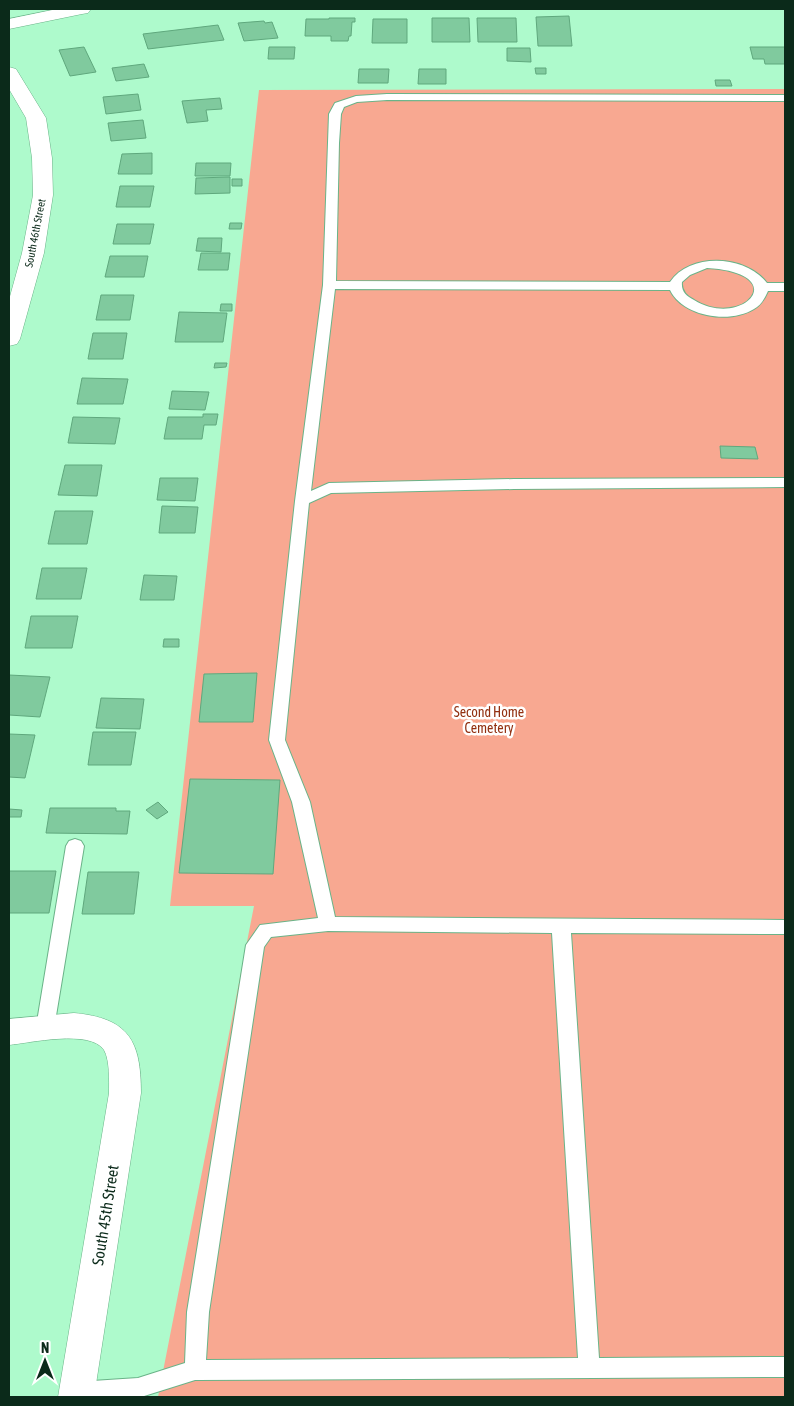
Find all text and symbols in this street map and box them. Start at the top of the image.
street label: South 46th Street [22,198,48,268]
park label: Second Home Cemetery [454,704,524,736]
street label: South 45th Street [88,1163,122,1266]
north arrow [20,1336,70,1386]
text: N [41,1340,49,1356]

